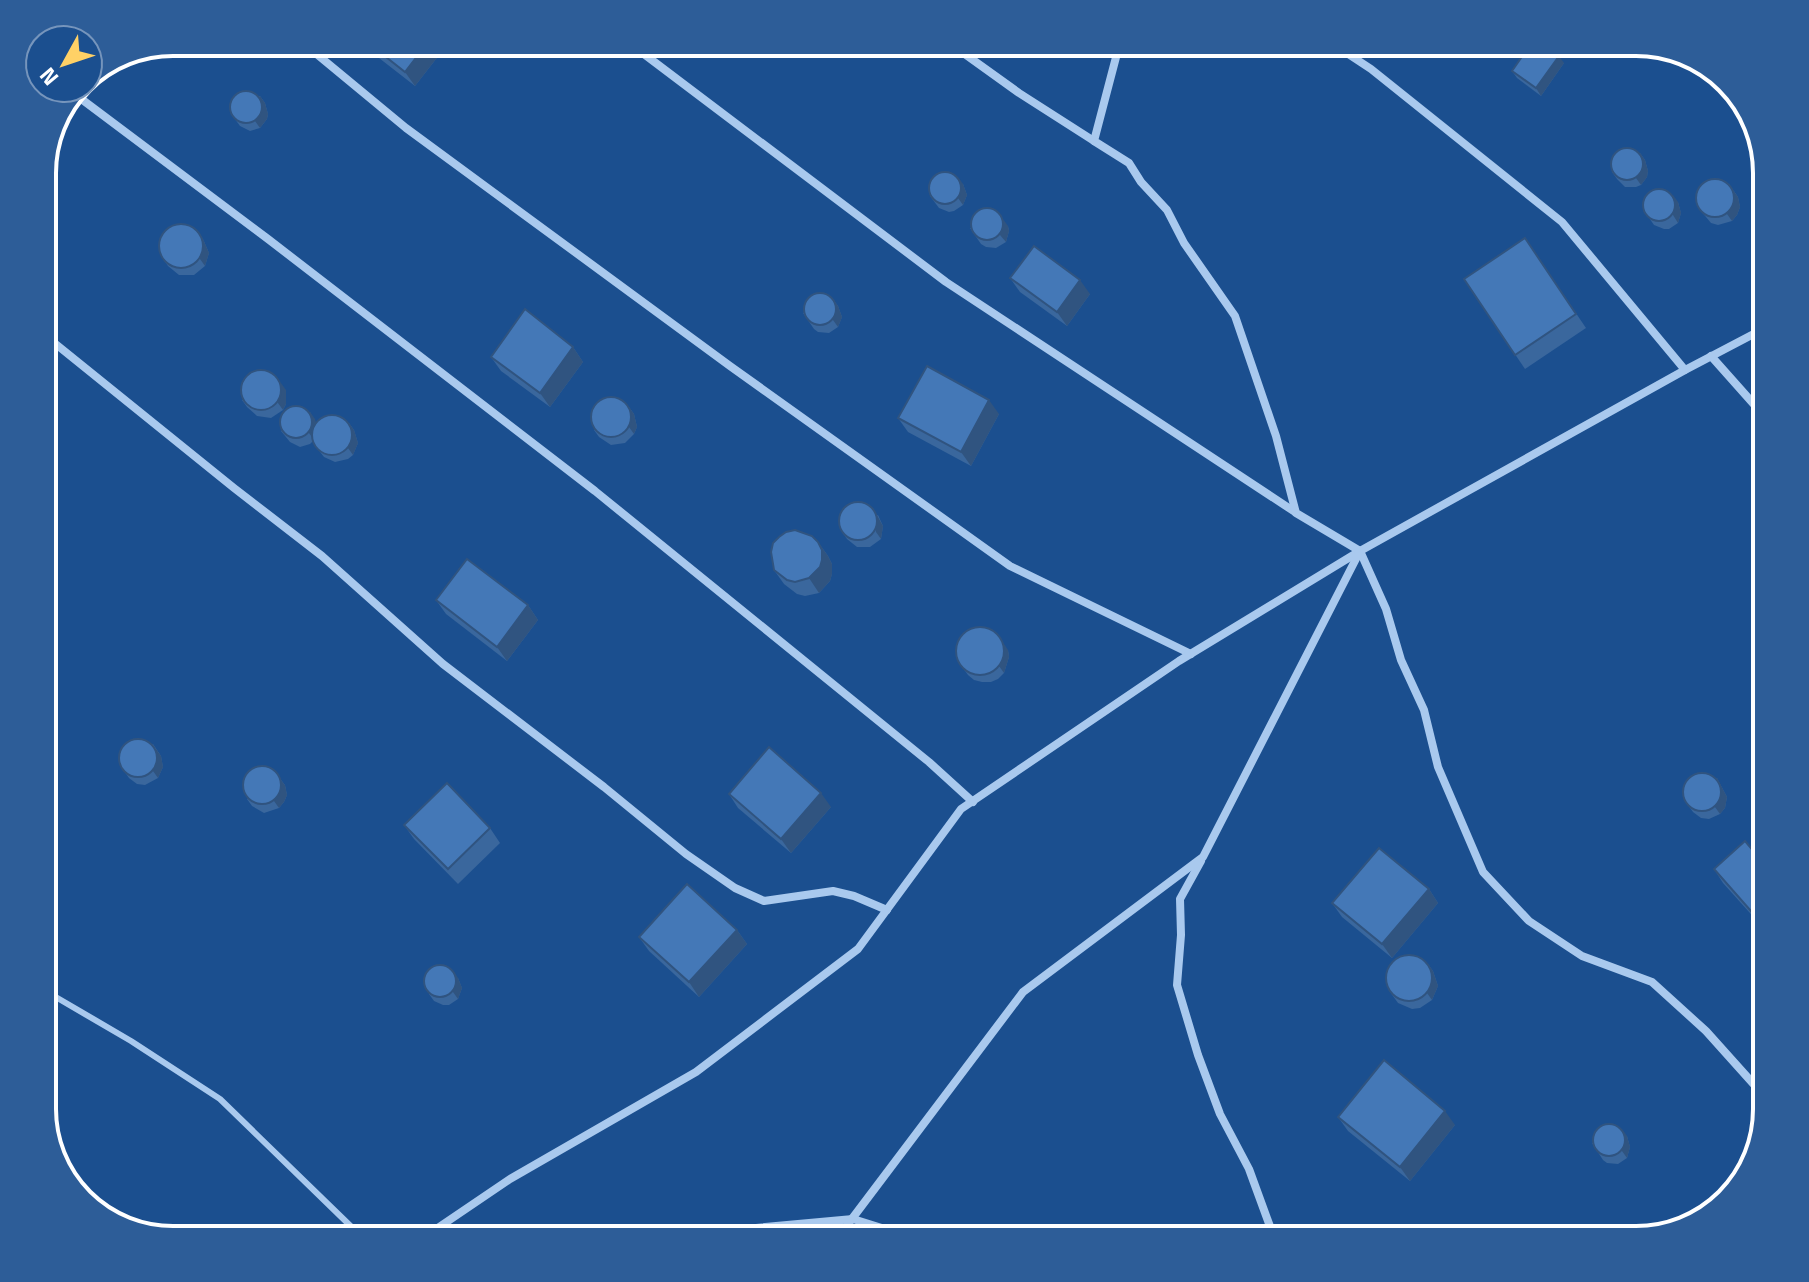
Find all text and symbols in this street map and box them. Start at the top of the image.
north arrow [24,24,104,104]
text: N [31,60,67,94]

